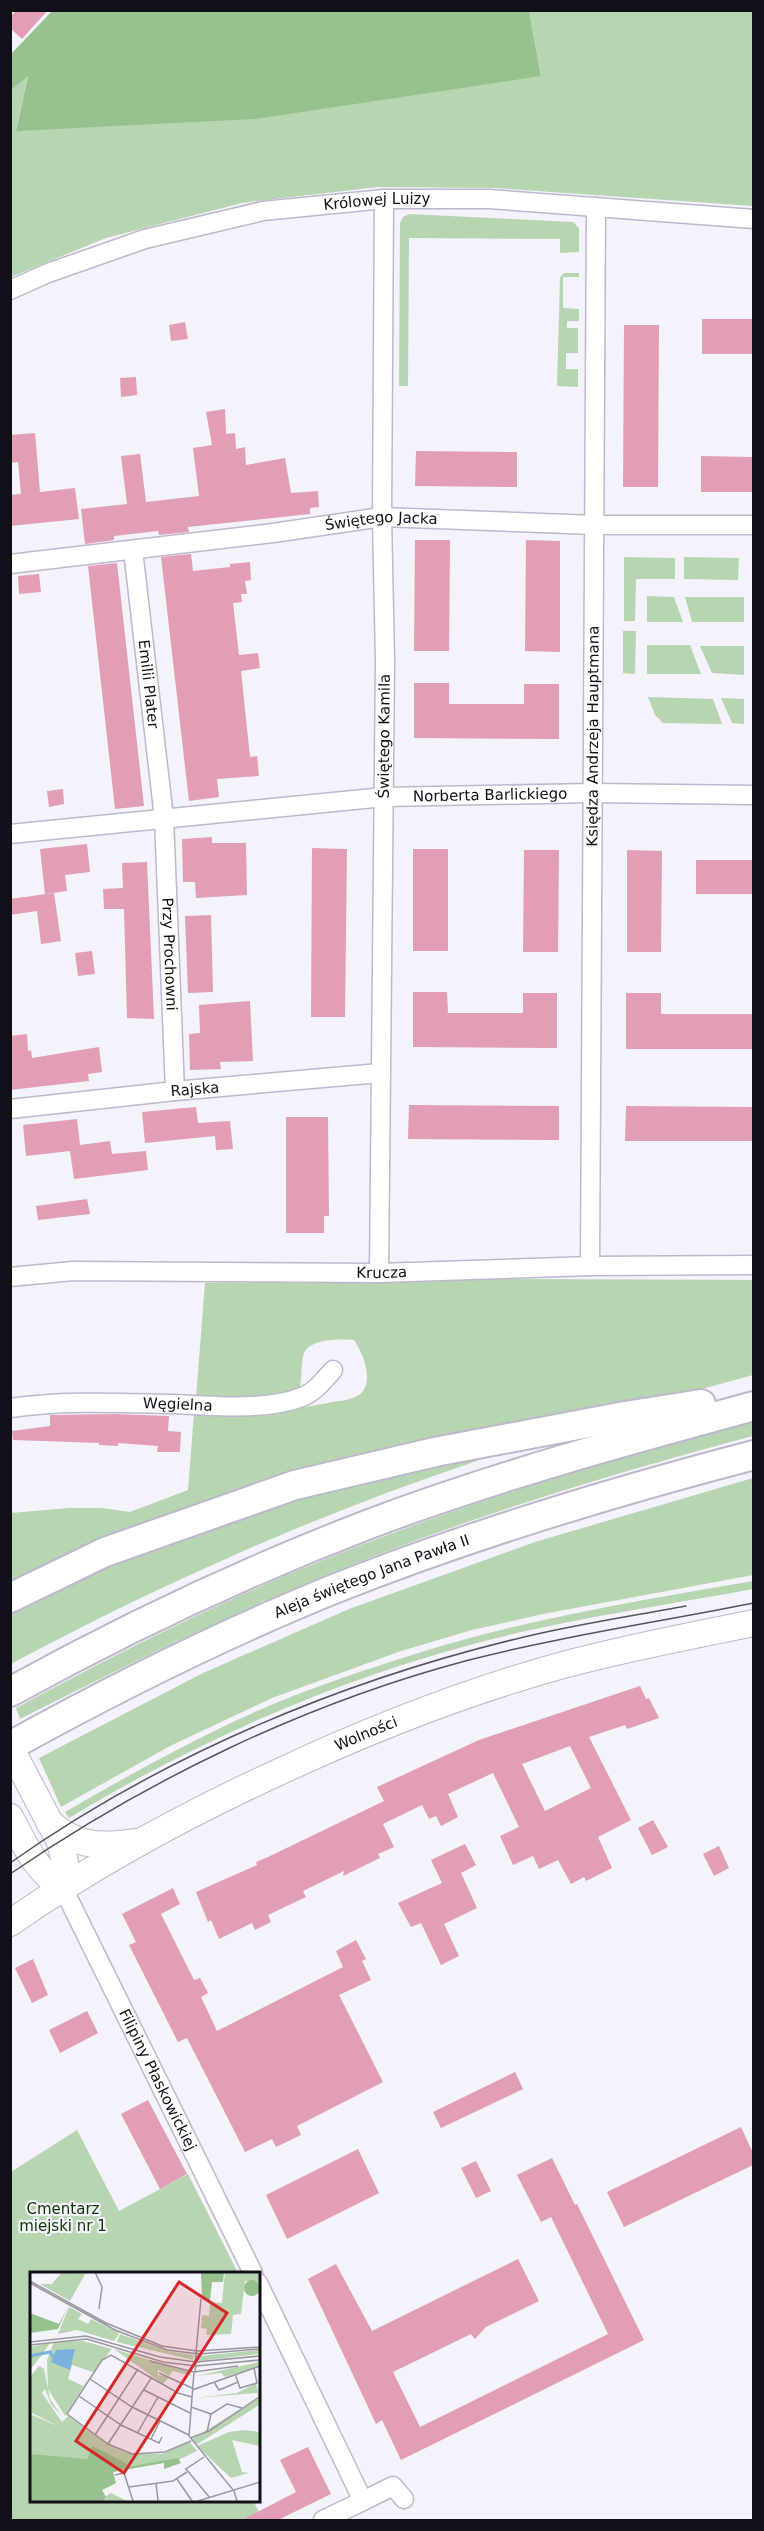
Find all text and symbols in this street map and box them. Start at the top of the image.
street label: Królowej Luizy [322,190,430,214]
street label: Świętego Jacka [323,508,438,534]
street label: Księdza Andrzeja Hauptmana [583,625,603,847]
street label: Emilii Plater [134,639,163,730]
street label: Świętego Kamila [374,674,394,799]
street label: Norberta Barlickiego [413,784,568,805]
street label: Przy Prochowni [158,897,181,1011]
street label: Rajska [170,1078,220,1100]
street label: Krucza [356,1263,407,1282]
street label: Węgielna [143,1394,213,1415]
street label: Aleja świętego Jana Pawła II [271,1531,472,1622]
street label: Wolności [332,1713,400,1755]
street label: Filipiny Płaskowickiej [115,2006,200,2154]
park label: Cmentarz miejski nr 1 [19,2200,107,2235]
inset map [30,2272,260,2501]

